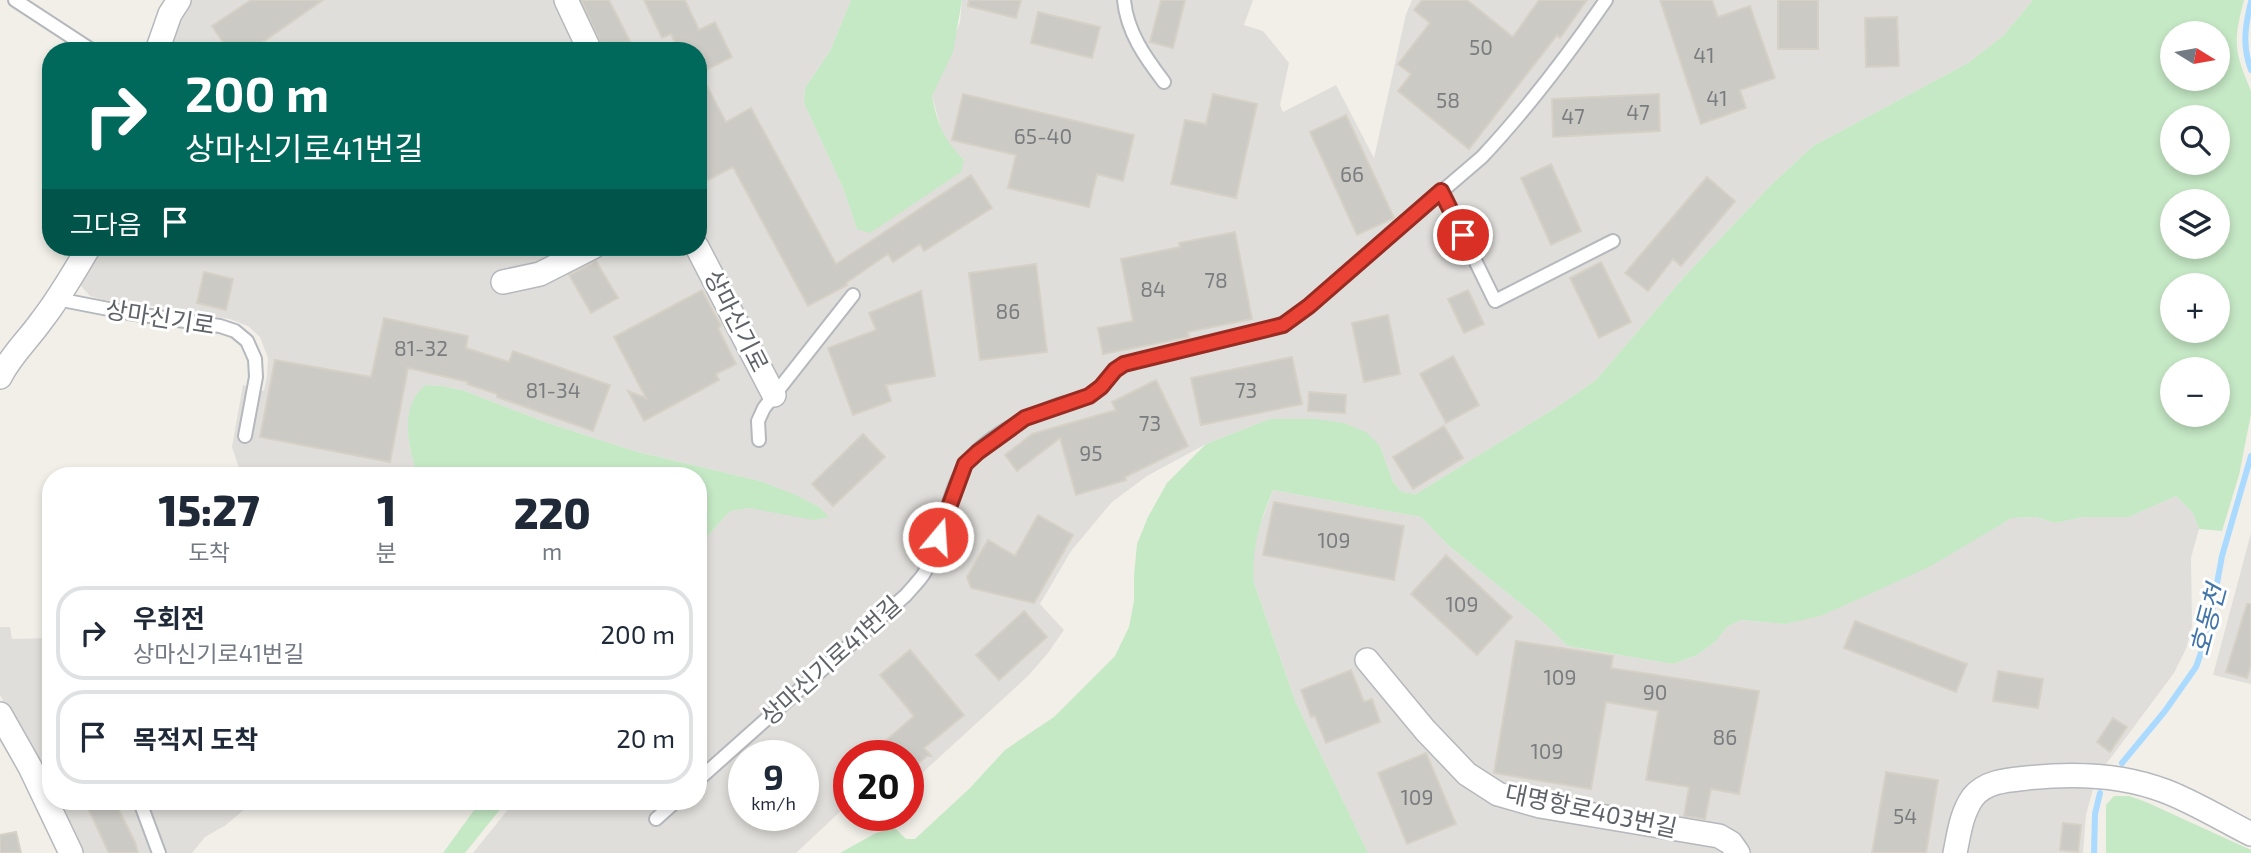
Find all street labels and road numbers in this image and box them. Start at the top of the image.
street label: 상마신기로 [699,265,775,376]
street label: 상마신기로 [103,294,217,339]
street label: 상마신기로41번길 [754,589,906,731]
street label: 대명항로403번길 [1503,777,1680,842]

